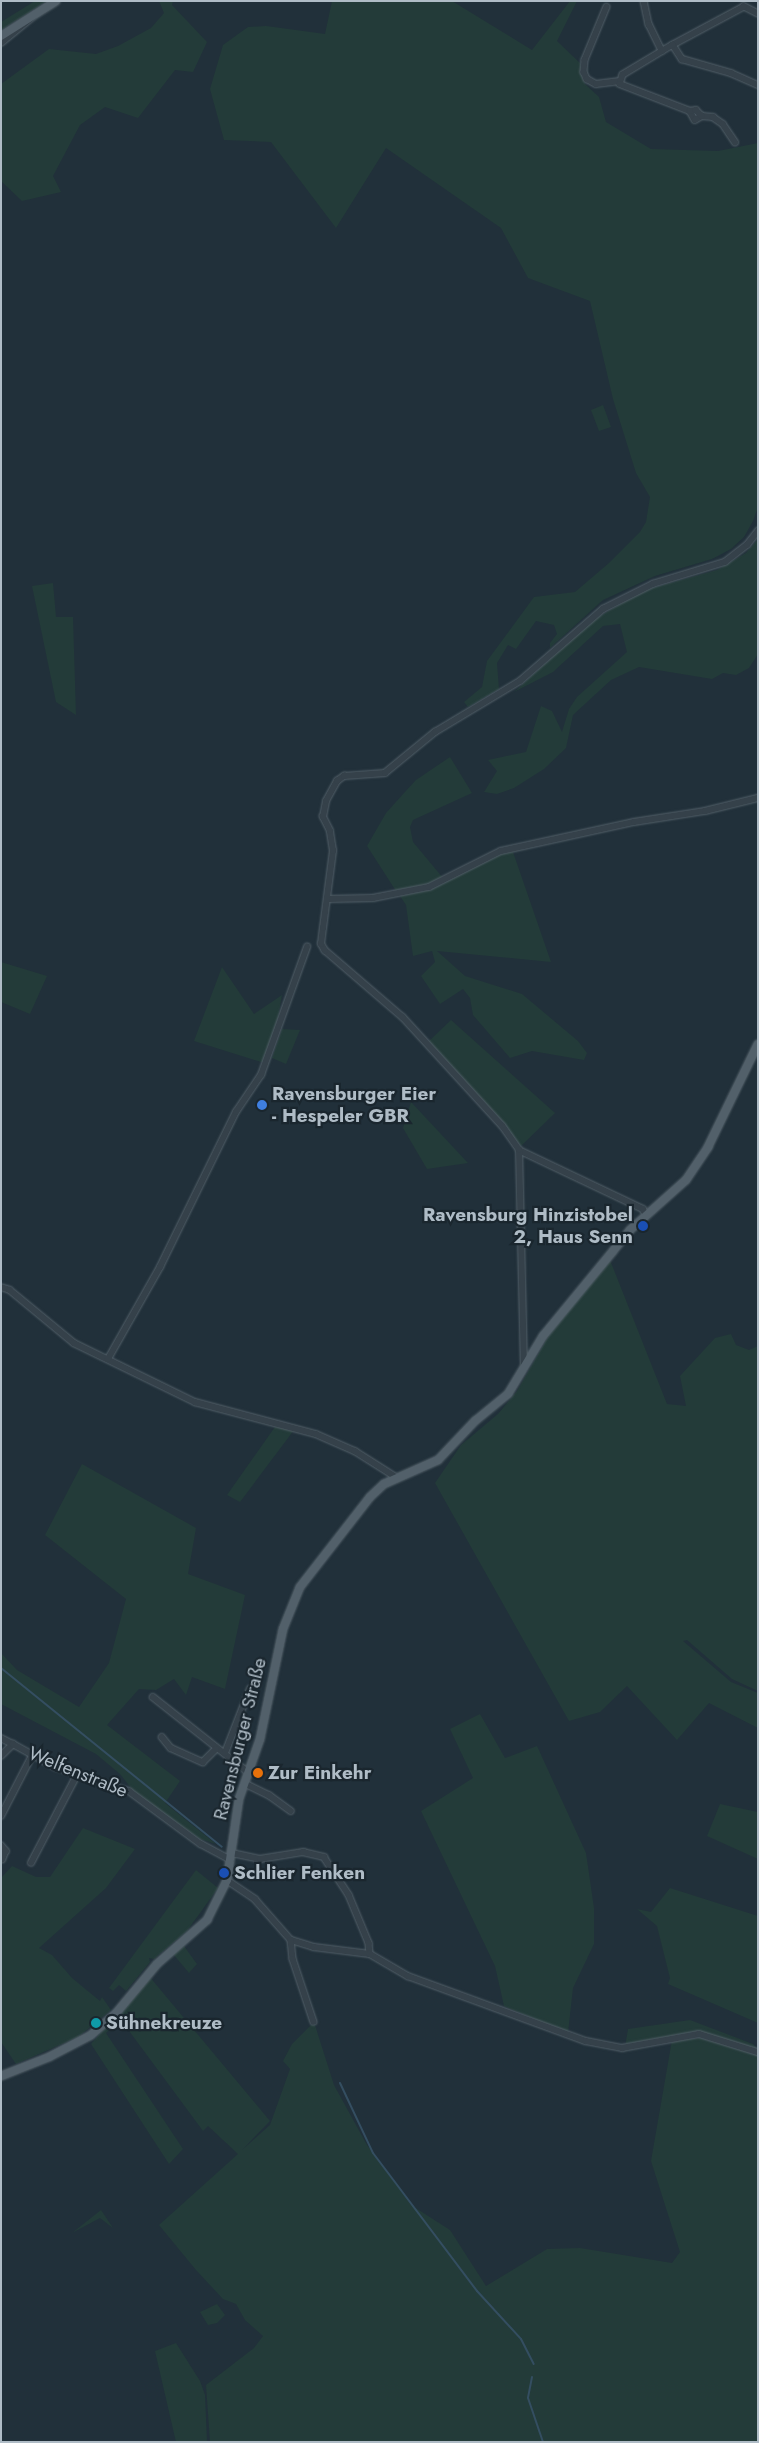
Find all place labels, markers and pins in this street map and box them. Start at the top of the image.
place label: Ravensburger Eier - Hespeler GBR [272,1083,436,1127]
marker: Ravensburger Eier - Hespeler GBR [256,1099,268,1111]
place label: Ravensburg Hinzistobel 2, Haus Senn [423,1204,633,1248]
marker: Ravensburg Hinzistobel 2, Haus Senn [637,1220,649,1232]
place label: Zur Einkehr [268,1762,371,1784]
marker: Zur Einkehr [252,1767,264,1779]
place label: Schlier Fenken [234,1862,365,1884]
marker: Schlier Fenken [218,1867,230,1879]
place label: Sühnekreuze [106,2012,222,2034]
marker: Sühnekreuze [90,2017,102,2029]

